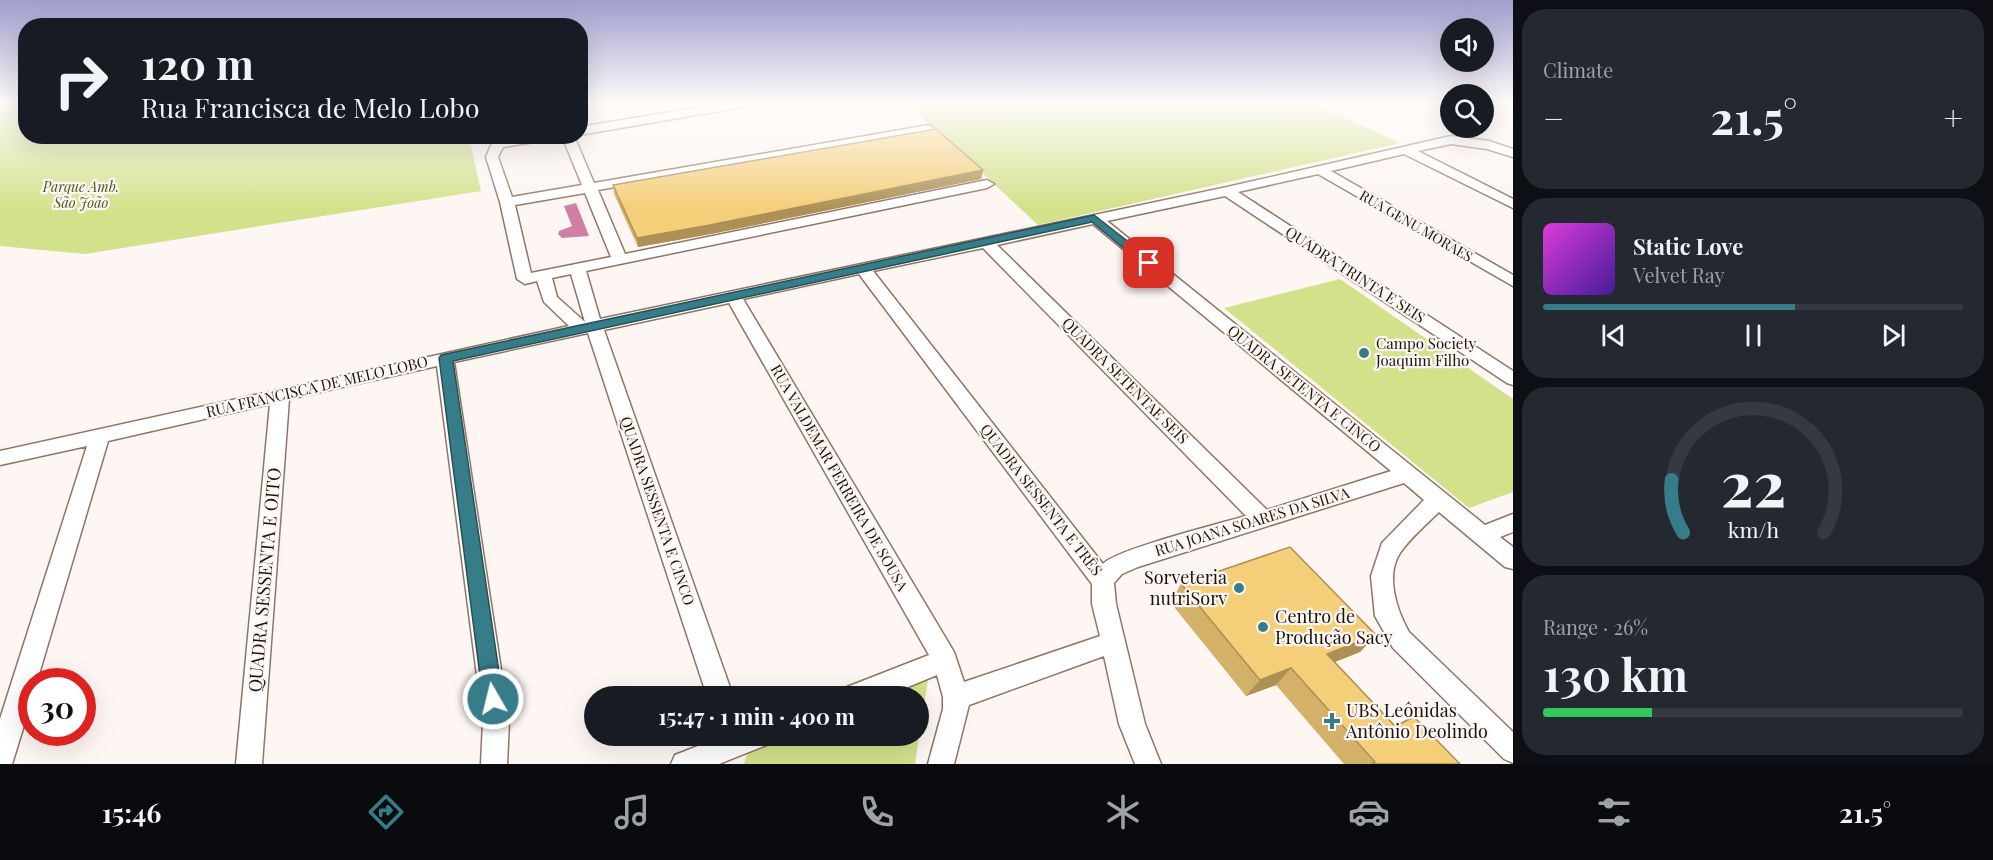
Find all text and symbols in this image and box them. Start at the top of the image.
map controls [1440,18,1494,138]
button: sound [1440,18,1494,72]
text: 120 m [141,35,254,91]
icon: right [42,42,120,120]
text: Climate [1543,56,1613,83]
button: search [1440,84,1494,138]
text: 21.5° [1711,86,1797,146]
text: Rua Francisca de Melo Lobo [141,89,479,125]
text: − [1543,95,1564,139]
text: + [1944,95,1963,139]
park label: Parque Amb. São João [42,177,119,212]
street label: RUA GENU MORAES [1356,185,1476,266]
street label: QUADRA TRINTA E SEIS [1282,221,1429,327]
text: Static Love [1633,231,1743,261]
pin [1123,237,1174,288]
icon: arrive [1132,246,1165,279]
text: Velvet Ray [1633,261,1725,288]
street label: QUADRA SETENTAE SEIS [1058,313,1193,448]
icon: previous [1597,319,1630,352]
icon: pause [1737,319,1770,352]
icon: next [1877,319,1910,352]
street label: QUADRA SETENTA E CINCO [1224,320,1385,456]
place label: Campo Society Joaquim Filho [1375,333,1477,370]
marker: Campo Society Joaquim Filho [1357,346,1371,360]
street label: RUA FRANCISCA DE MELO LOBO [204,351,430,421]
street label: RUA VALDEMAR FERREIRA DE SOUSA [767,361,913,595]
street label: QUADRA SESSENTA E CINCO [616,413,700,608]
street label: QUADRA SESSENTA E TRÊS [976,419,1107,579]
text: 22 [1720,440,1786,524]
street label: QUADRA SESSENTA E OITO [242,467,286,693]
street label: RUA JOANA SOARES DA SILVA [1152,482,1352,560]
text: km/h [1727,516,1779,544]
place label: Sorveteria nutriSorv [1144,565,1227,610]
marker: Sorveteria nutriSorv [1232,581,1246,595]
place label: Centro de Produção Sacy [1275,604,1393,649]
text: Range · 26% [1543,613,1648,640]
marker: Centro de Produção Sacy [1256,620,1270,634]
text: 130 km [1543,643,1688,703]
position arrow [461,667,525,731]
speed limit sign: 30 [18,668,96,746]
place label: UBS Leônidas Antônio Deolindo [1345,698,1488,743]
text: 15:47 · 1 min · 400 m [658,701,855,731]
marker: UBS Leônidas Antônio Deolindo [1323,712,1341,730]
icon: directions [365,791,407,833]
icon: music [611,791,653,833]
icon: phone [856,791,898,833]
icon: climate [1102,791,1144,833]
icon: car [1348,791,1390,833]
icon: filters [1593,791,1635,833]
text: 15:46 [102,794,162,830]
text: 21.5° [1839,794,1891,830]

